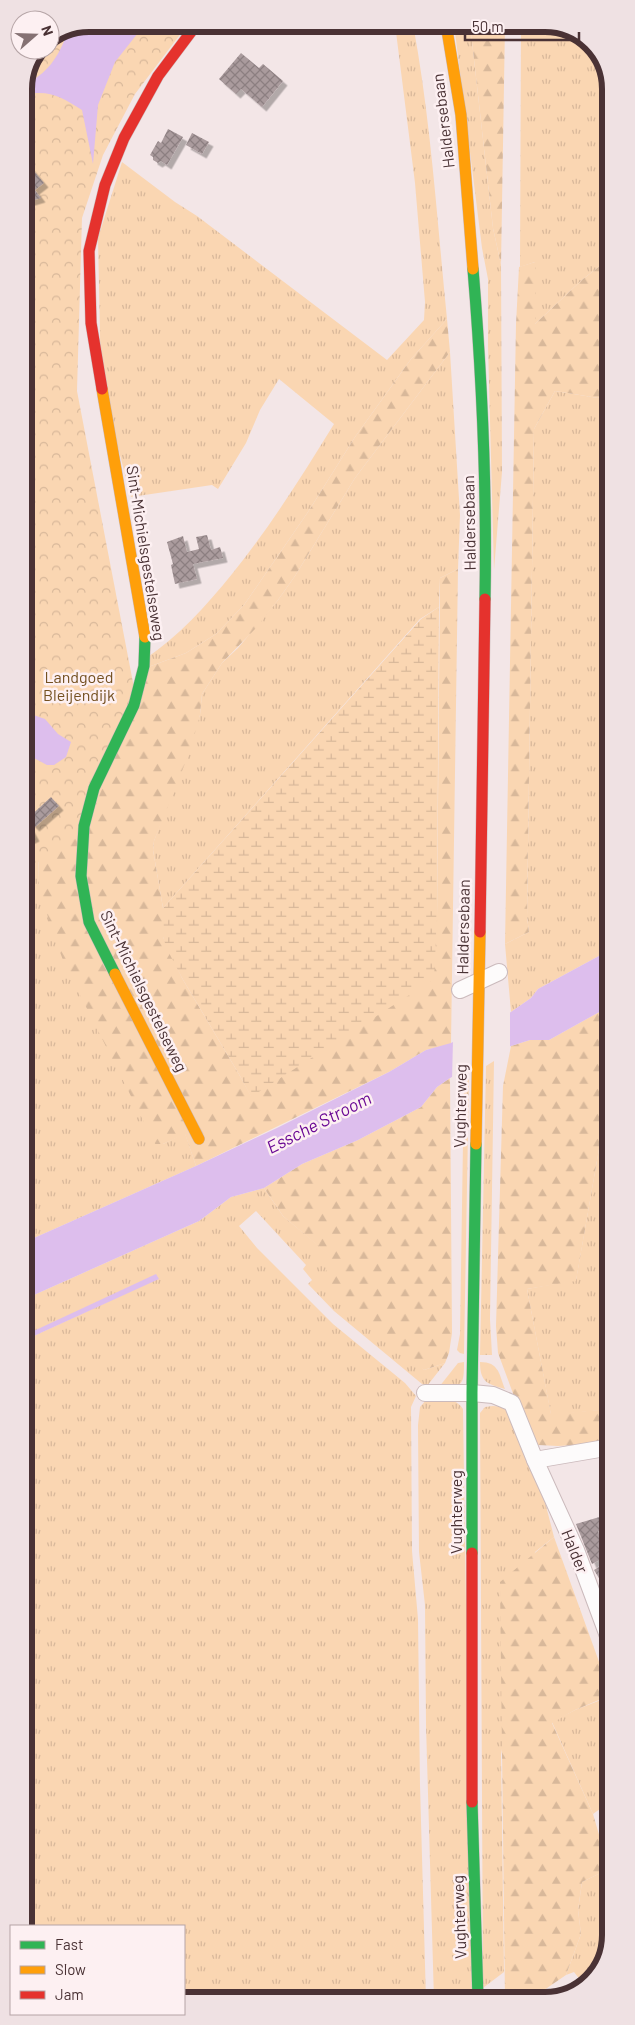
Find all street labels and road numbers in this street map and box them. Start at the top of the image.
street label: Haldersebaan [427,73,458,170]
street label: Sint-Michielsgestelseweg [123,464,170,642]
street label: Haldersebaan [458,475,479,571]
street label: Haldersebaan [452,879,473,975]
street label: Sint-Michielsgestelseweg [97,907,192,1075]
street label: Vughterweg [449,1064,470,1148]
street label: Vughterweg [446,1470,465,1554]
street label: Halder [558,1526,593,1576]
street label: Vughterweg [448,1875,469,1959]

